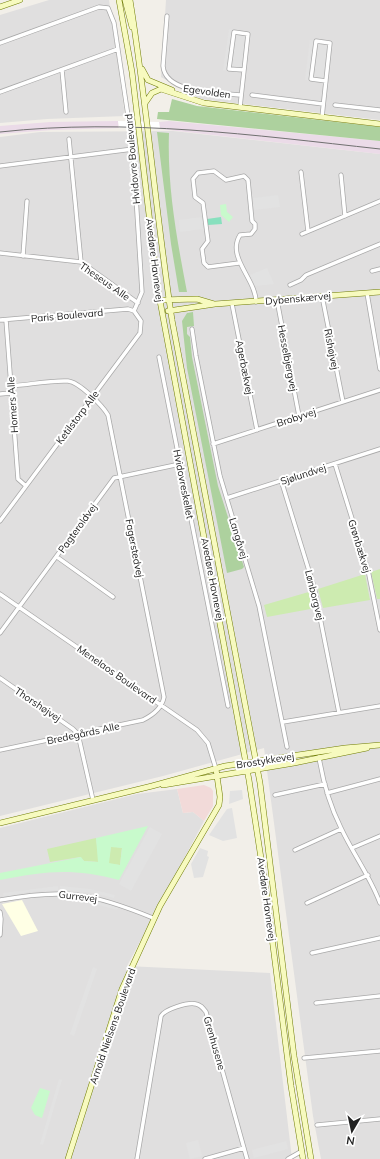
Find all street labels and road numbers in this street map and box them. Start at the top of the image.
street label: Egevolden [182,82,232,101]
street label: Hvidovre Boulevard [122,113,143,205]
street label: Avedøre Havnevej [143,217,166,303]
street label: Theseus Alle [77,259,132,304]
street label: Dybenskærvej [265,289,331,308]
street label: Paris Boulevard [30,306,104,325]
street label: Hesselbjergvej [275,324,300,392]
street label: Rishøjvej [321,328,342,371]
street label: Agerbækvej [233,339,256,395]
street label: Homers Alle [4,376,21,433]
street label: Ketilstorp Alle [53,388,102,447]
street label: Brobyvej [275,405,317,430]
street label: Hvidovreskellet [170,448,197,520]
street label: Sjølundvej [279,461,328,488]
street label: Pagteroldvej [55,501,100,556]
street label: Langåvej [226,516,251,560]
street label: Fagerstedvej [122,518,147,578]
street label: Grønbækvej [345,518,374,574]
street label: Avedøre Havnevej [198,536,227,622]
street label: Lønborgvej [302,569,327,622]
street label: Menelaos Boulevard [75,642,159,707]
street label: Thorshøjvej [12,684,63,725]
street label: Bredegårds Alle [46,719,121,748]
street label: Brostykkevej [235,750,295,771]
street label: Avedøre Havnevej [254,856,279,942]
street label: Gurrevej [58,888,98,905]
street label: Arnold Nielsens Boulevard [86,966,138,1086]
street label: Grenhusene [201,1015,228,1072]

